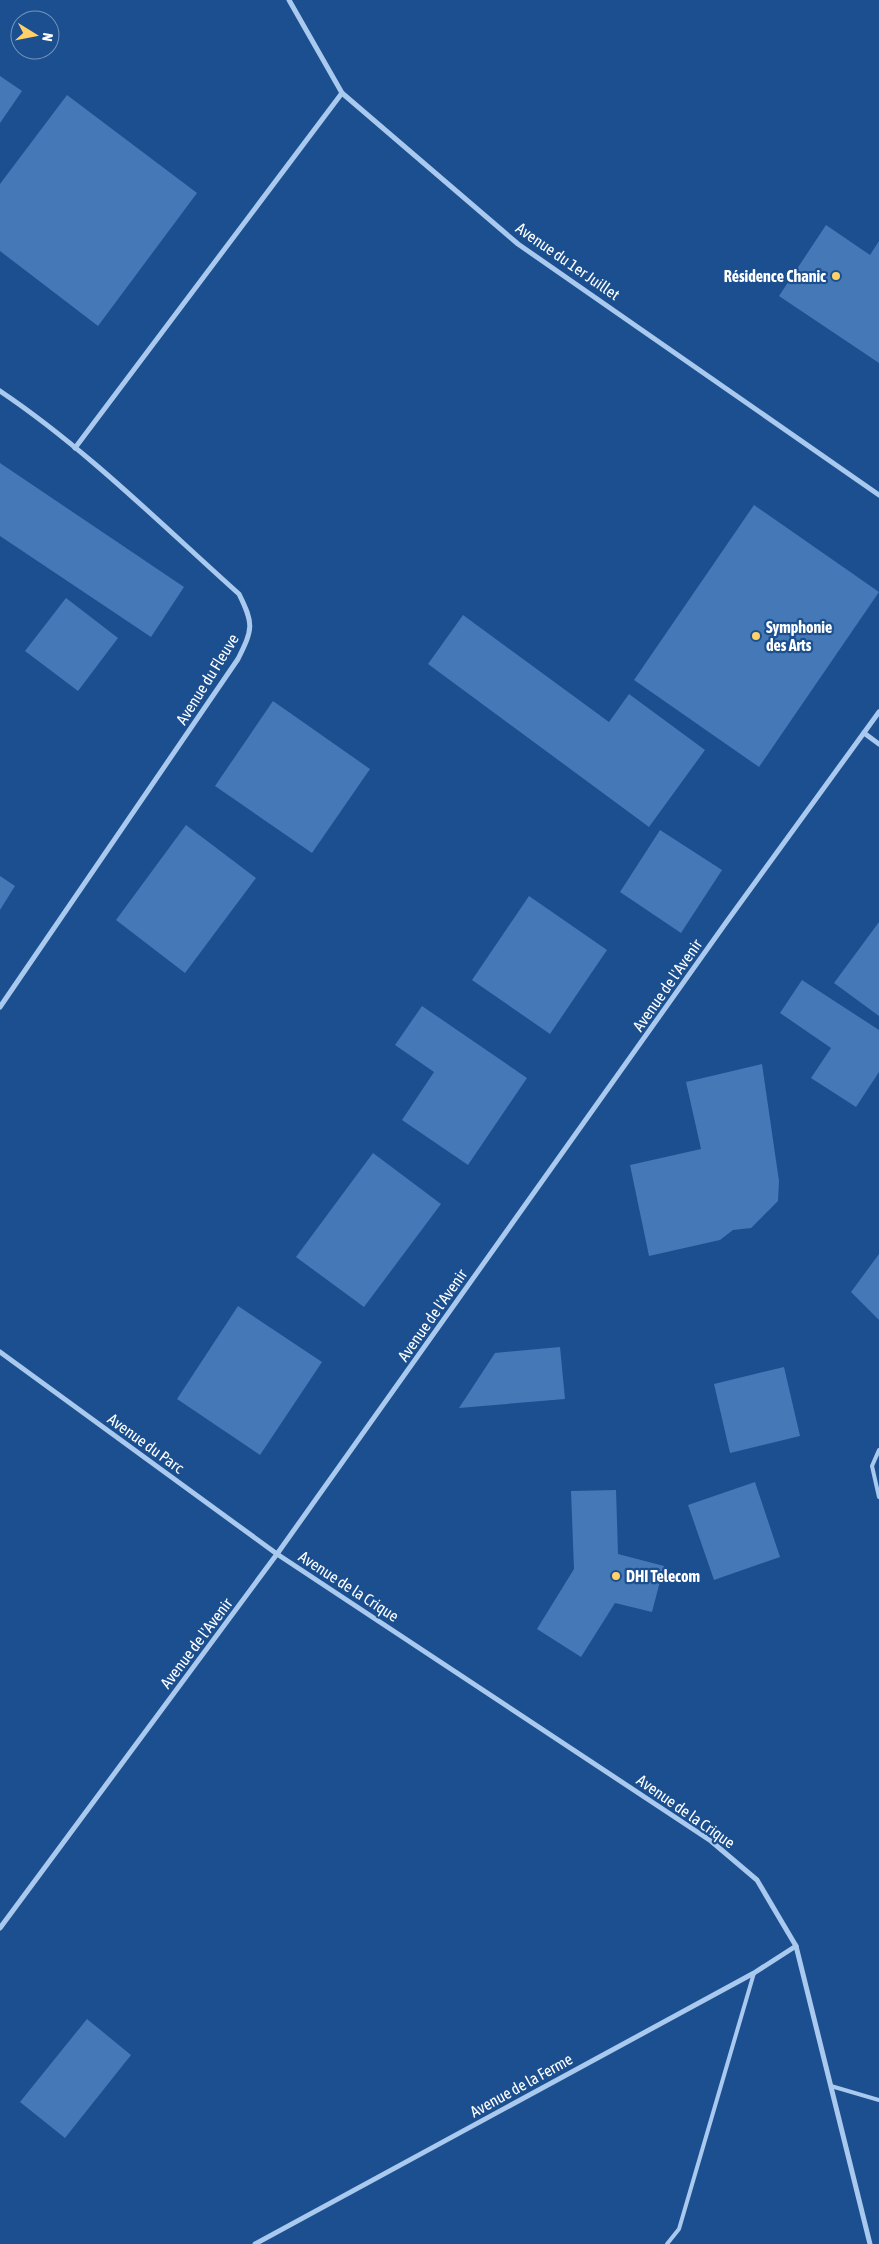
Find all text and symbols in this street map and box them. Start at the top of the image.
north arrow [10,10,60,60]
text: N [39,32,56,43]
street label: Avenue du 1er Juillet [513,219,624,304]
place label: Résidence Chanic [724,267,826,285]
marker: Résidence Chanic [830,270,842,282]
place label: Symphonie des Arts [766,618,832,654]
street label: Avenue du Fleuve [172,630,242,728]
marker: Symphonie des Arts [750,630,762,642]
street label: Avenue de l'Avenir [629,935,706,1034]
street label: Avenue de l'Avenir [394,1265,471,1364]
street label: Avenue du Parc [104,1409,188,1477]
street label: Avenue de la Crique [295,1547,402,1626]
place label: DHI Telecom [626,1567,700,1585]
marker: DHI Telecom [610,1570,622,1582]
street label: Avenue de l'Avenir [156,1594,236,1692]
street label: Avenue de la Crique [633,1770,739,1852]
street label: Avenue de la Ferme [467,2049,575,2121]

